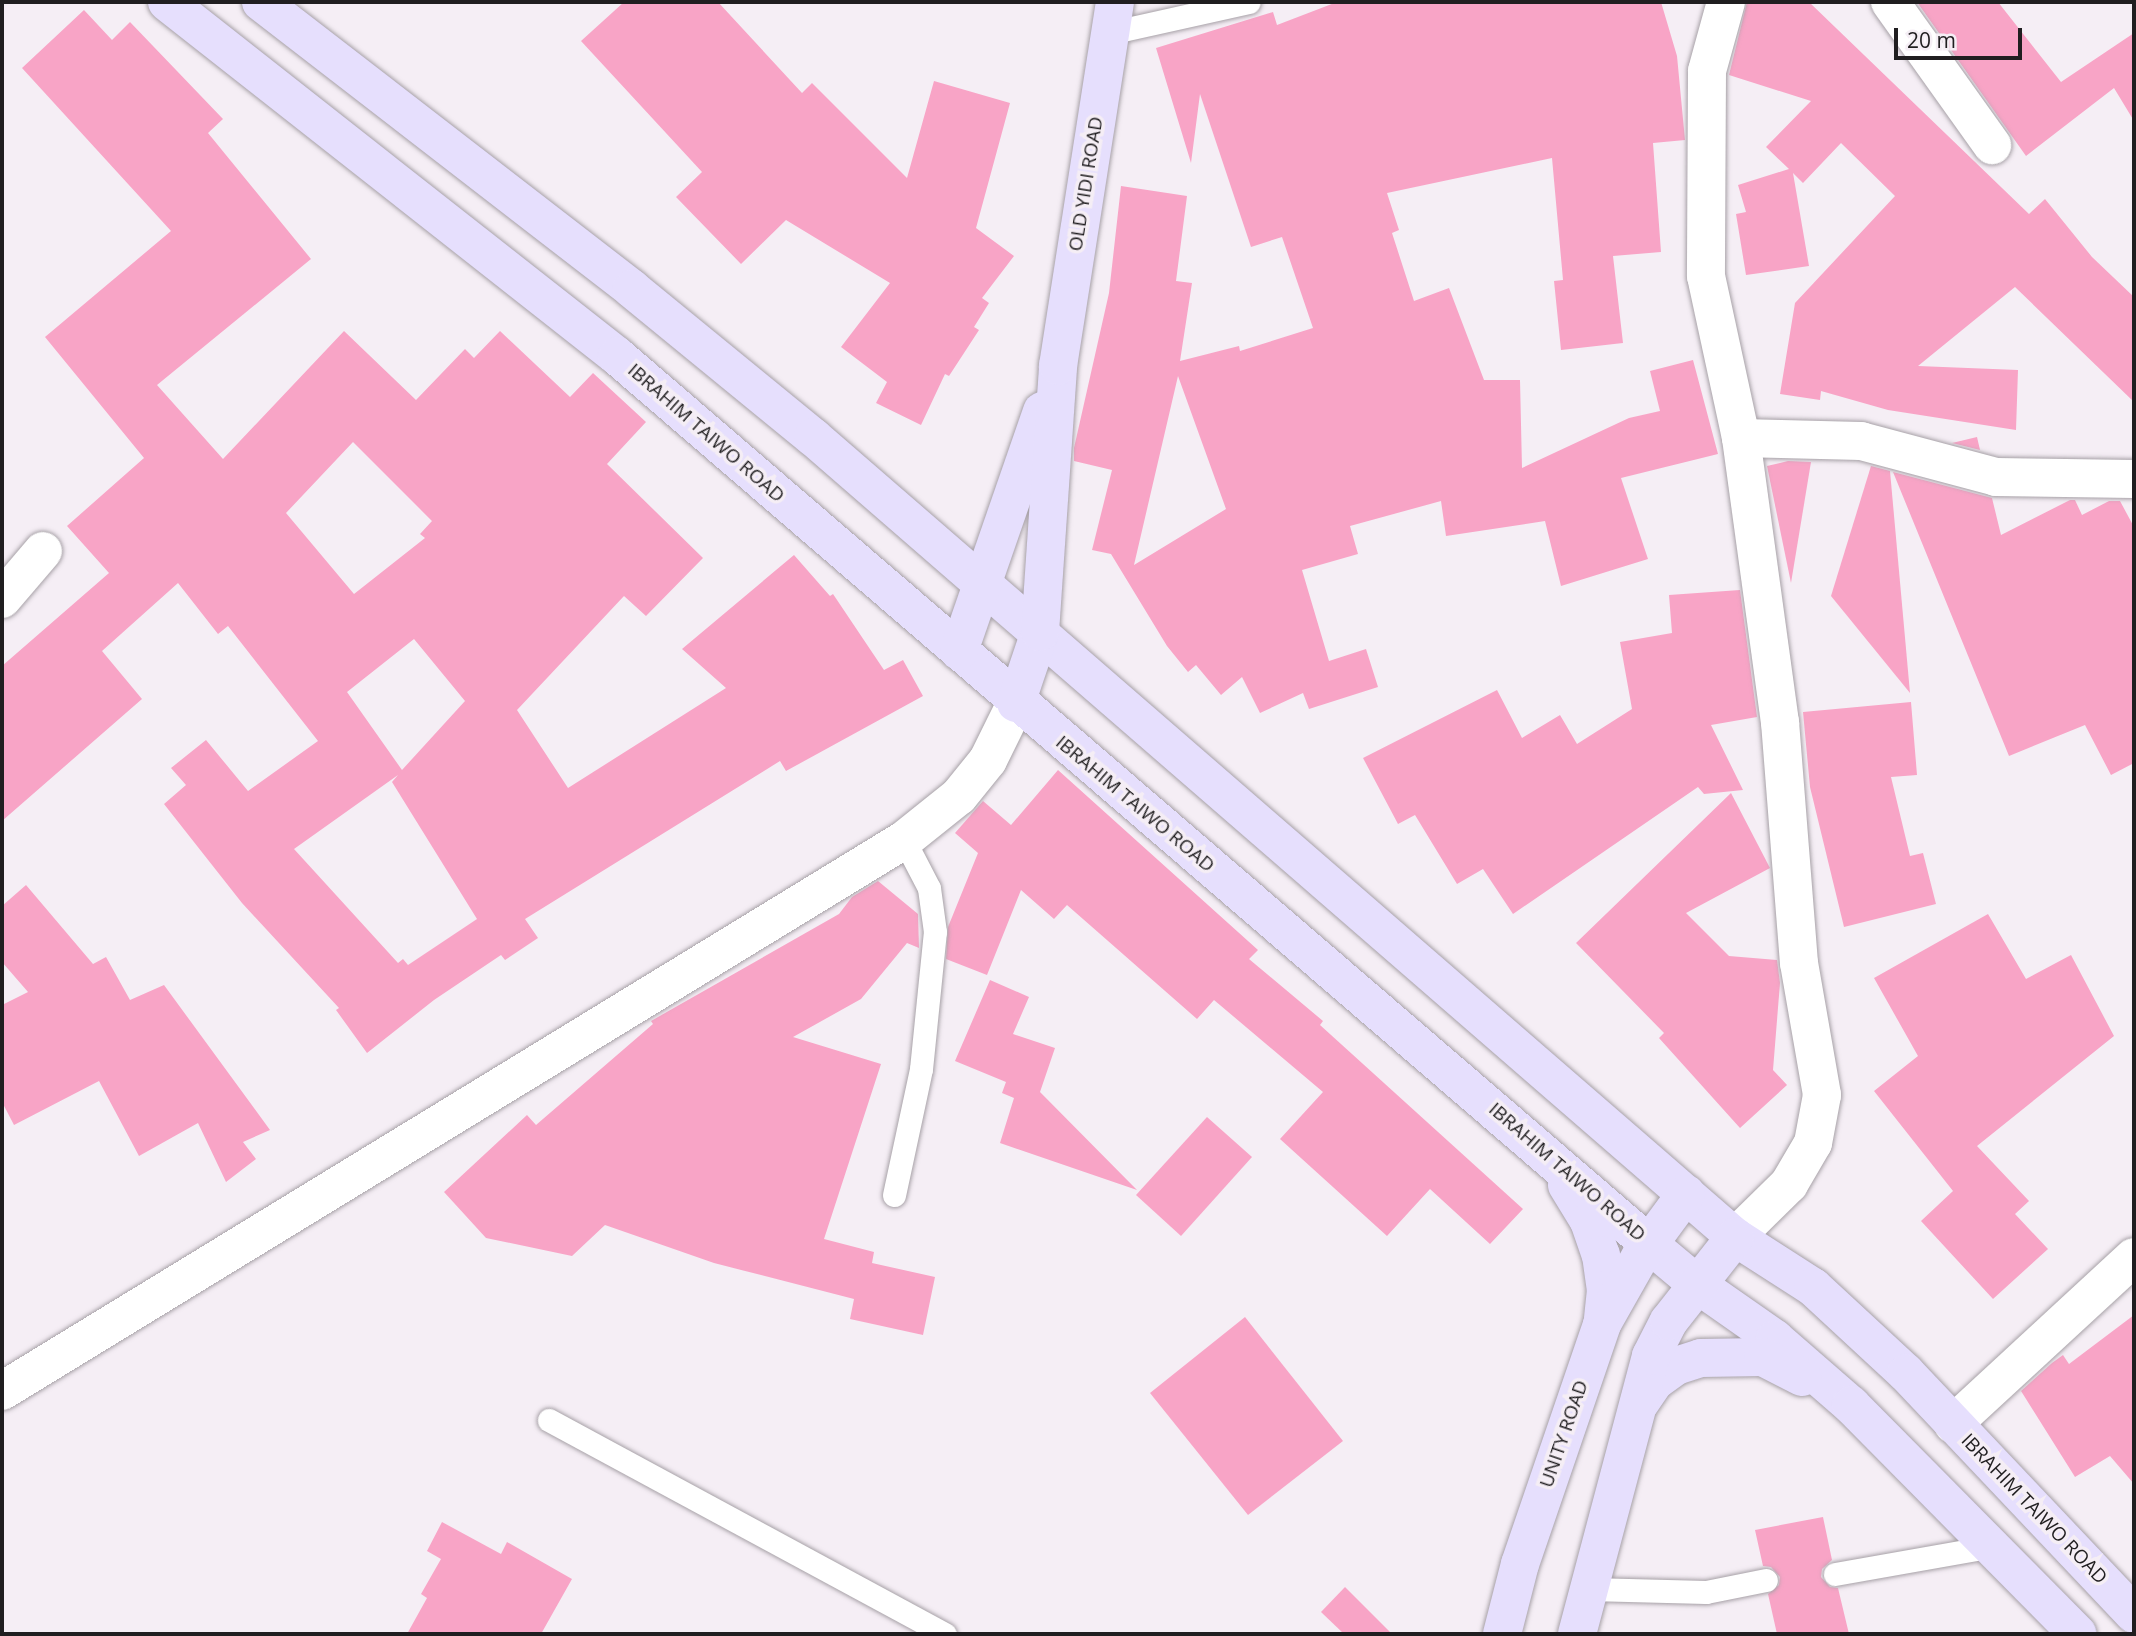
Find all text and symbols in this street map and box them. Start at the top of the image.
scale bar [1898,14,2026,58]
text: 20 m [1907,26,1956,54]
street label: OLD YIDI ROAD [1064,115,1108,253]
street label: IBRAHIM TAIWO ROAD [623,359,789,507]
street label: IBRAHIM TAIWO ROAD [1051,731,1219,877]
street label: IBRAHIM TAIWO ROAD [1484,1098,1650,1246]
street label: UNITY ROAD [1535,1377,1593,1491]
street label: IBRAHIM TAIWO ROAD [1956,1429,2112,1589]

